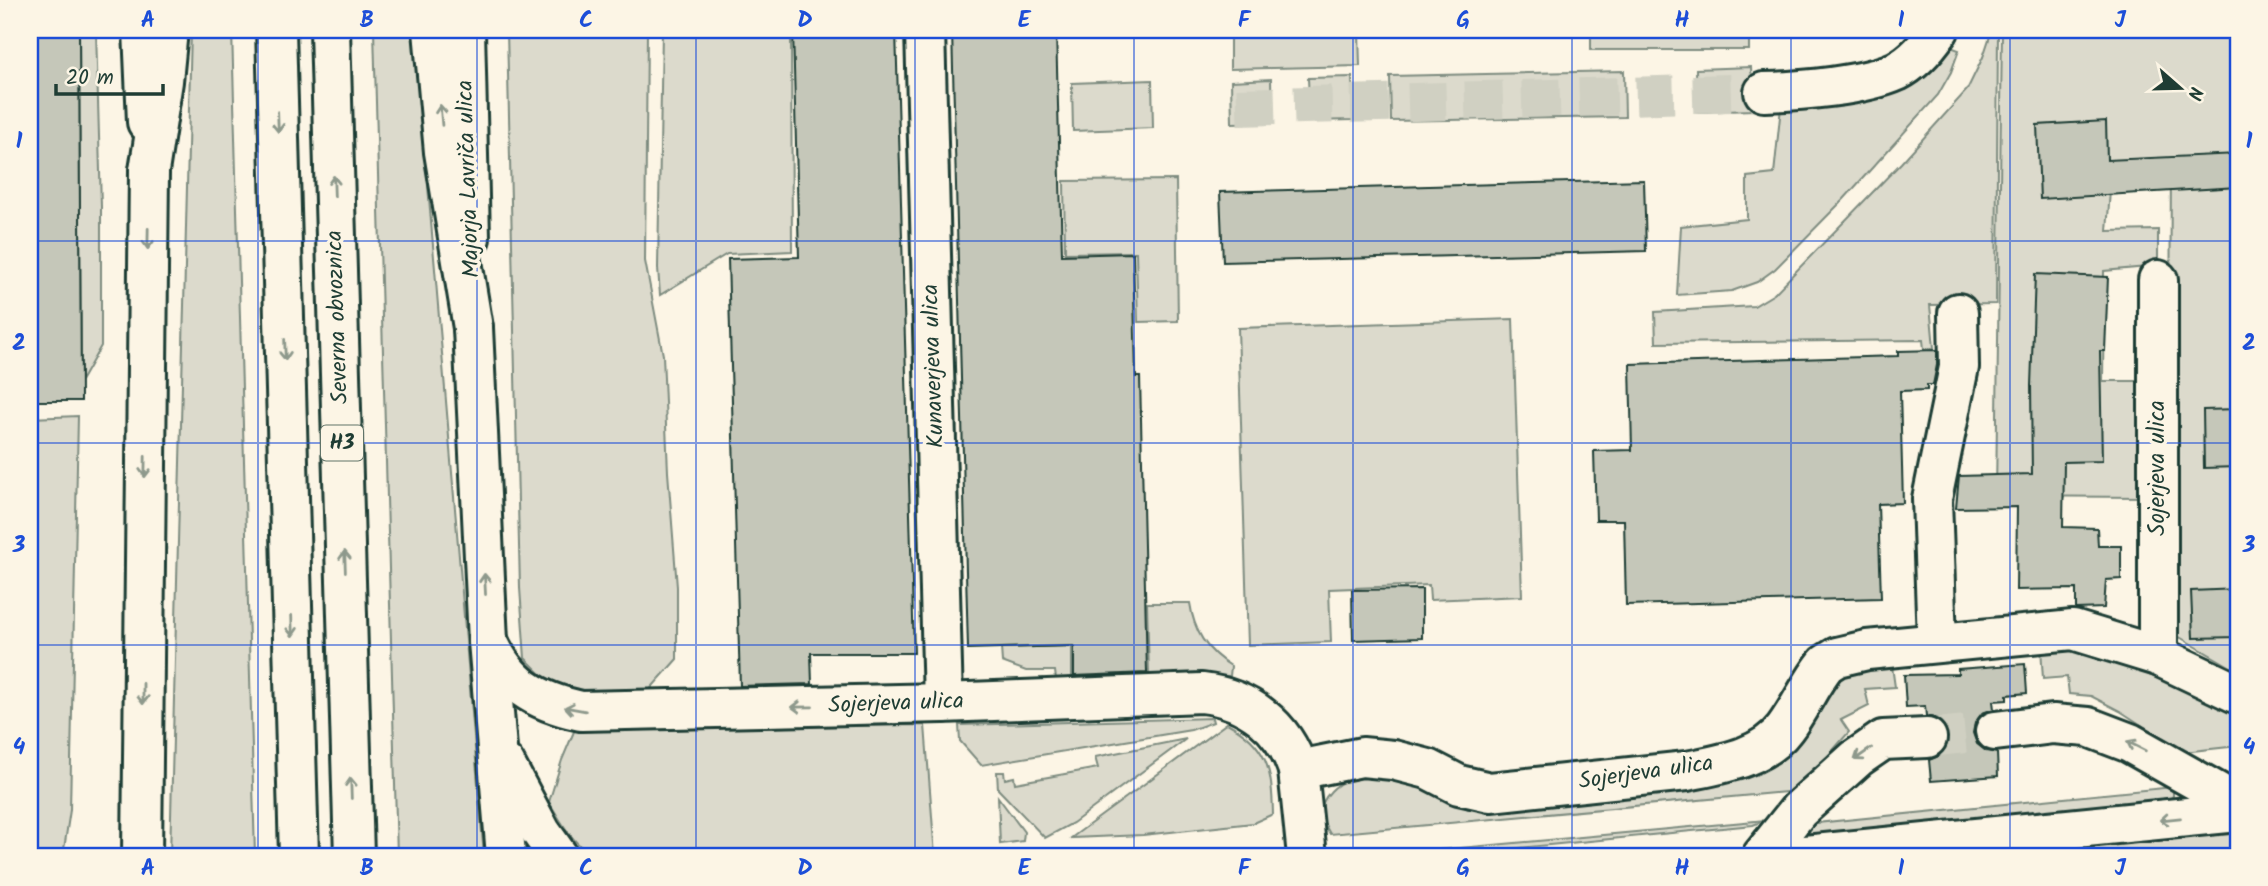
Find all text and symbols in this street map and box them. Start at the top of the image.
text: A [141,3,155,39]
text: B [360,3,374,39]
text: C [579,3,593,39]
text: D [797,3,813,39]
text: E [1018,3,1032,39]
text: F [1238,3,1252,39]
text: G [1456,3,1470,39]
text: H [1675,3,1690,39]
text: I [1897,3,1905,39]
text: J [2114,3,2126,39]
scale bar [56,52,163,96]
north arrow [2146,52,2216,122]
text: 20 m [66,62,114,95]
street label: Majorja Lavriča ulica [448,79,490,279]
text: N [2178,82,2210,104]
one-way arrow [434,104,447,127]
one-way arrow [272,111,285,134]
text: 1 [16,124,23,160]
text: 1 [2246,124,2253,160]
one-way arrow [328,175,341,198]
one-way arrow [141,227,155,250]
street label: Severna obvoznica [317,229,359,405]
street label: Kunaverjeva ulica [913,283,955,449]
text: 2 [12,326,26,362]
text: 2 [2242,326,2256,362]
one-way arrow [278,338,291,361]
street label: Sojerjeva ulica [2140,400,2176,536]
road number: H3 [321,426,363,460]
one-way arrow [138,455,151,478]
text: 3 [12,528,26,564]
text: 3 [2242,528,2256,564]
one-way arrow [338,549,351,572]
one-way arrow [479,573,492,596]
one-way arrow [286,615,299,638]
one-way arrow [136,682,150,705]
street label: Sojerjeva ulica [828,684,964,724]
one-way arrow [791,700,814,714]
one-way arrow [564,702,587,715]
text: 4 [13,730,26,766]
text: 4 [2243,730,2256,766]
one-way arrow [2126,739,2147,753]
street label: Sojerjeva ulica [1576,746,1716,800]
one-way arrow [1854,747,1873,761]
one-way arrow [345,777,358,800]
one-way arrow [2160,813,2182,826]
text: A [141,851,155,886]
text: B [360,851,374,886]
text: C [579,851,593,886]
text: D [797,851,813,886]
text: E [1018,851,1032,886]
text: F [1238,851,1252,886]
text: G [1456,851,1470,886]
text: H [1675,851,1690,886]
text: I [1897,851,1905,886]
text: J [2114,851,2126,886]

